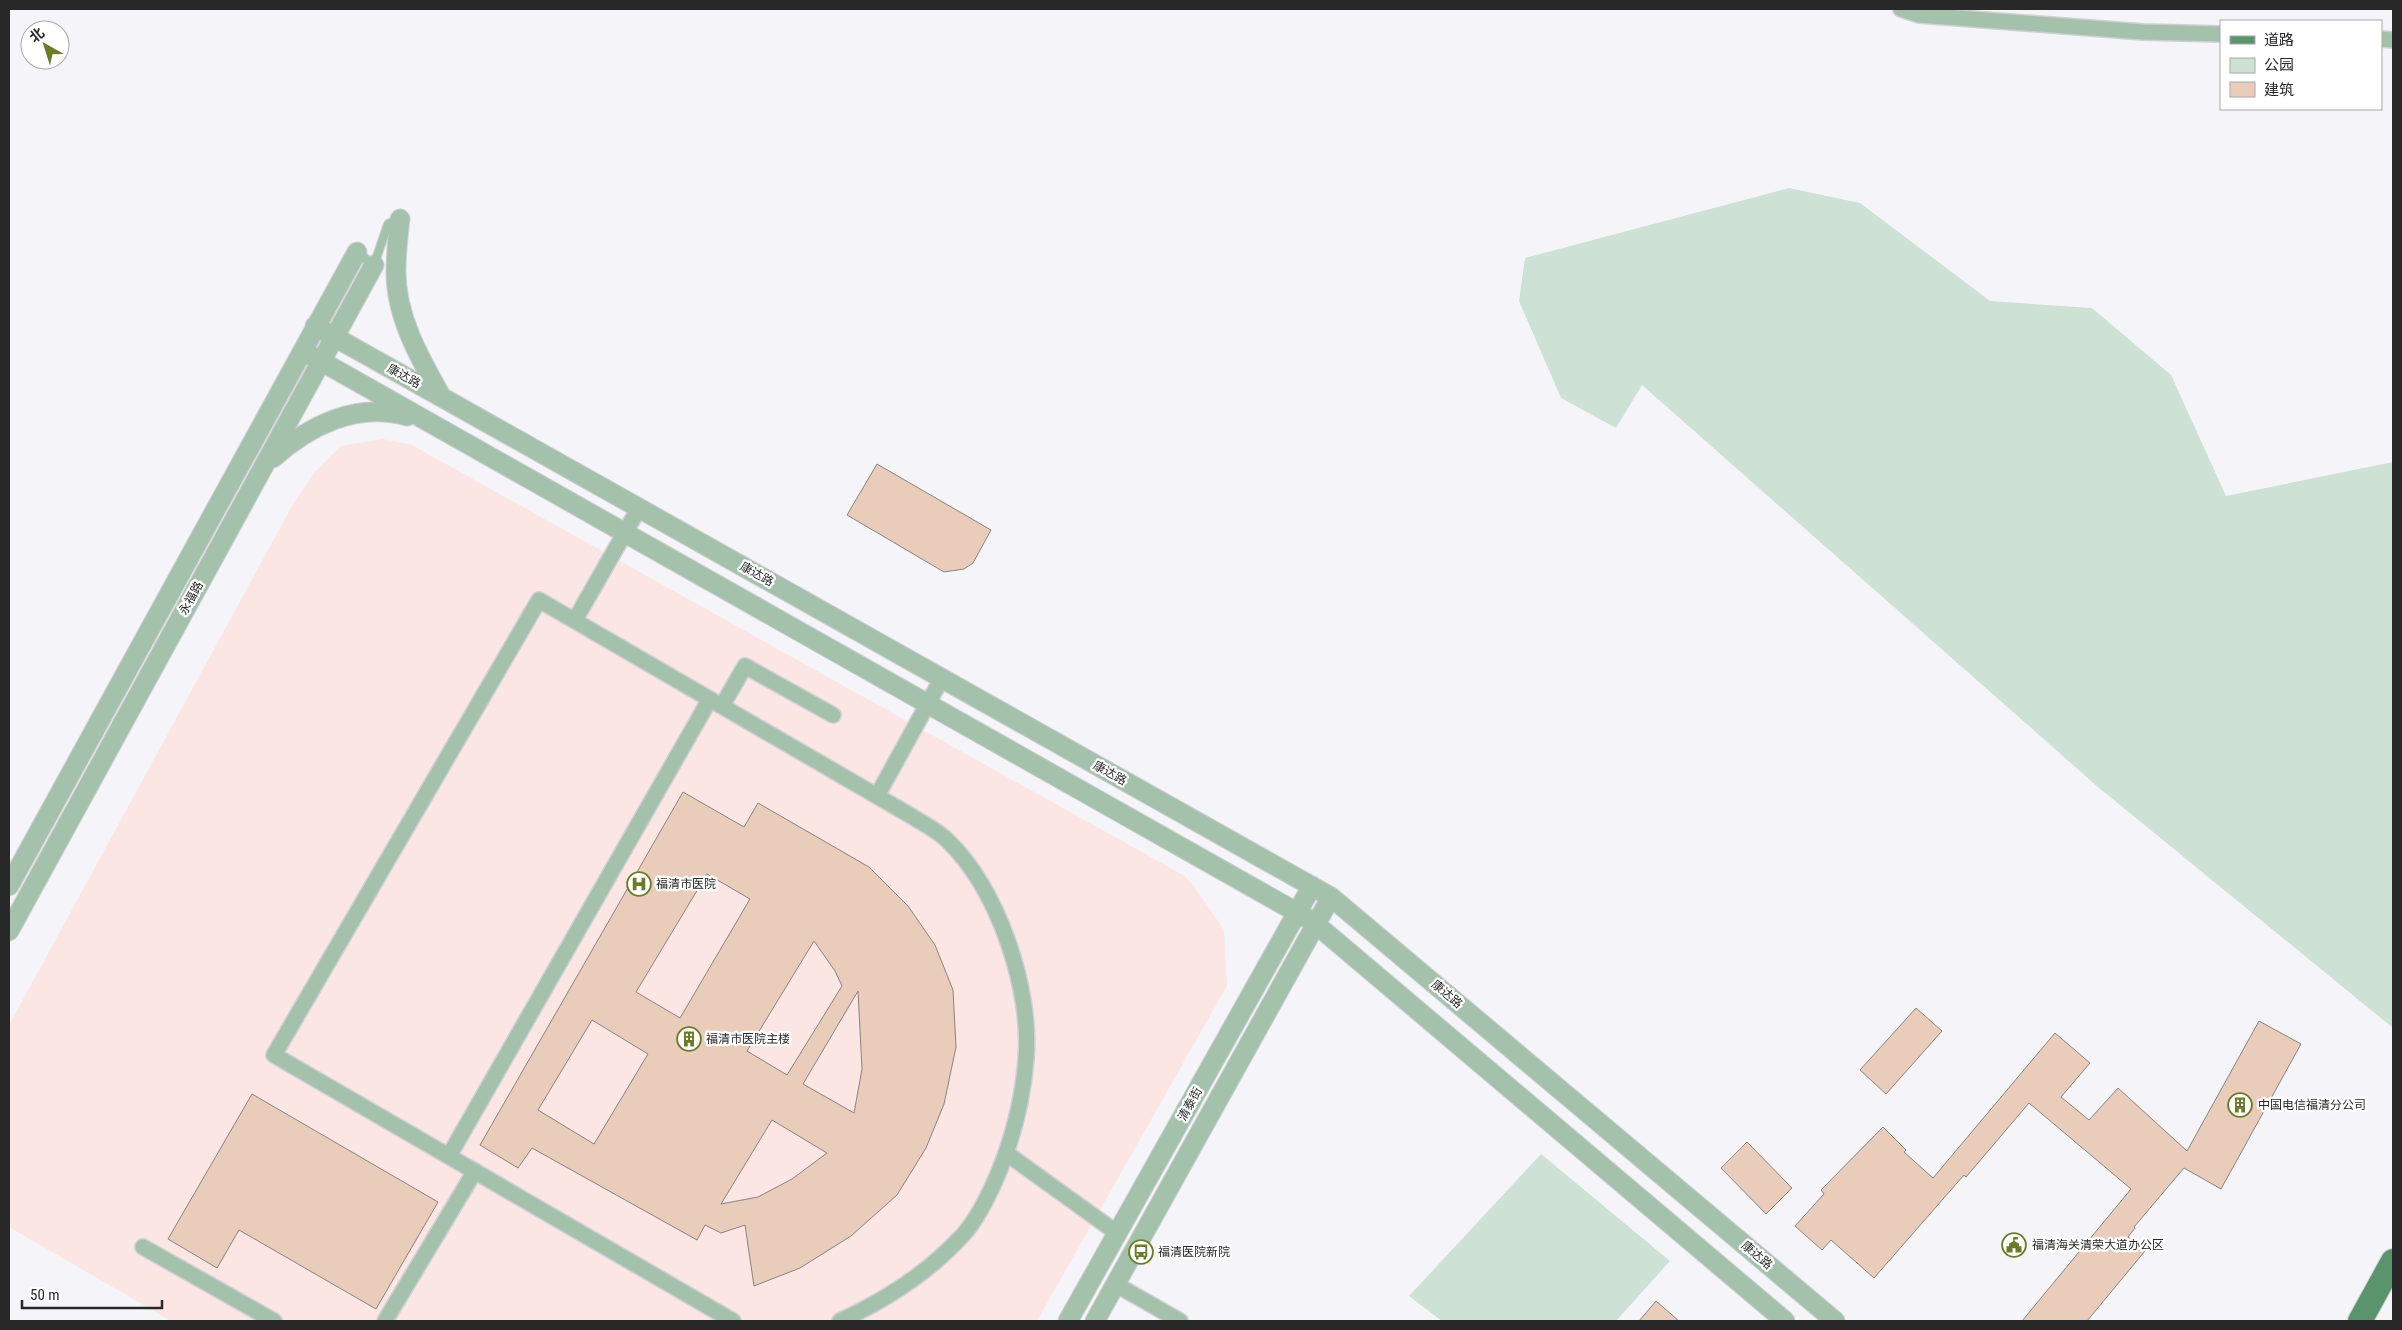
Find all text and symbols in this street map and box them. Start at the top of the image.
north arrow [20,20,70,70]
legend [2220,20,2382,110]
text: 北 [26,24,47,46]
text: 道路 [2264,31,2294,49]
text: 公园 [2264,56,2294,74]
text: 建筑 [2264,81,2294,99]
street label: 康达路 [385,361,423,391]
street label: 康达路 [738,559,776,589]
street label: 永福路 [176,579,206,617]
street label: 康达路 [1091,758,1129,788]
hospital icon: 福清市医院 [626,871,652,897]
place label: 福清市医院 [656,877,716,891]
street label: 康达路 [1429,977,1465,1011]
building icon: 福清市医院主楼 [676,1026,702,1052]
place label: 福清市医院主楼 [706,1032,790,1046]
street label: 清泰街 [1175,1085,1205,1123]
building icon: 中国电信福清分公司 [2227,1092,2253,1118]
place label: 中国电信福清分公司 [2258,1098,2366,1112]
public building icon: 福清海关清荣大道办公区 [2001,1232,2027,1258]
street label: 康达路 [1739,1238,1775,1272]
place label: 福清海关清荣大道办公区 [2032,1238,2164,1252]
bus stop icon: 福清医院新院 [1128,1239,1154,1265]
place label: 福清医院新院 [1158,1245,1230,1259]
scale bar [22,1278,162,1310]
text: 50 m [30,1286,60,1304]

